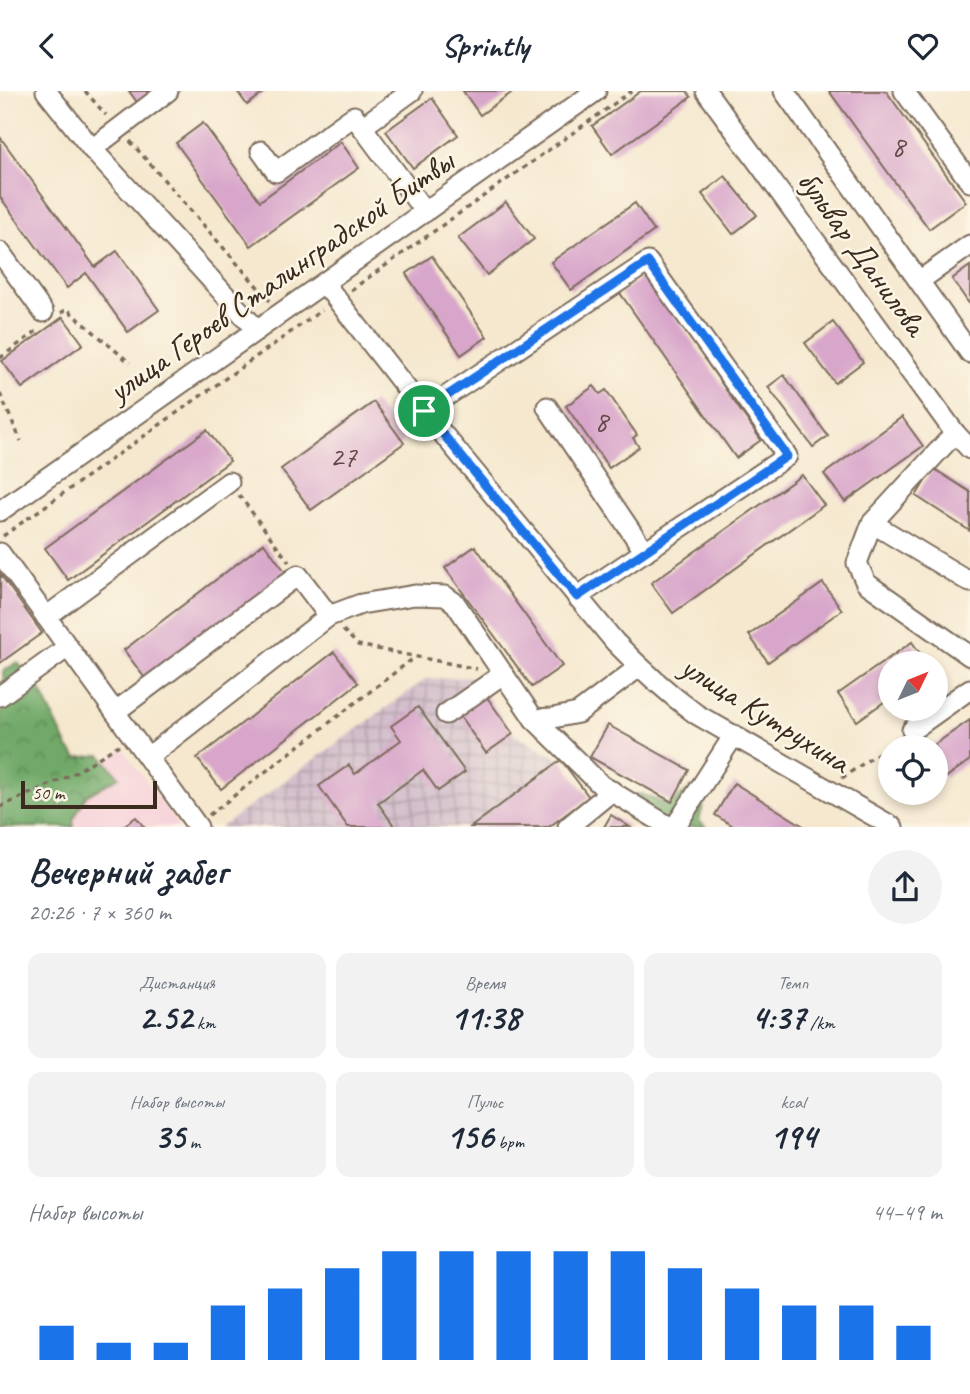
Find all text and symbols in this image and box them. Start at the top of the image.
text: Sprintly [441,25,529,66]
icon: back [28,27,66,65]
icon: heart [904,27,942,65]
house number: 8 [891,127,907,165]
street label: улица Героев Сталинградской Битвы [98,139,464,412]
street label: бульвар Данилова [788,162,938,346]
pin [394,381,454,441]
icon: arrive [405,392,443,430]
house number: 8 [594,402,610,440]
house number: 27 [330,437,358,475]
street label: улица Кутрухина [671,644,860,784]
north arrow [878,651,948,721]
map controls [878,651,948,805]
button: locate [878,735,948,805]
scale bar [21,778,158,810]
text: 50 m [32,781,64,805]
text: Вечерний забег [28,848,227,895]
button: share [868,850,942,924]
text: 20:26 · 7 × 360 m [28,898,171,927]
text: Дистанция [139,971,215,995]
text: Время [465,971,505,995]
text: Темп [778,971,808,995]
text: 2.52 [139,995,192,1040]
text: 11:38 [450,995,520,1040]
text: 4:37 [751,995,805,1040]
text: km [192,1011,215,1035]
text: /km [805,1011,835,1035]
text: Набор высоты [130,1090,224,1114]
text: Пульс [467,1090,503,1114]
text: kcal [780,1090,806,1114]
text: 35 [154,1114,185,1159]
text: 156 [446,1114,493,1159]
text: 194 [770,1114,816,1159]
text: m [185,1130,200,1154]
text: bpm [493,1130,524,1154]
text: Набор высоты [28,1198,142,1227]
text: 44–49 m [872,1198,942,1227]

